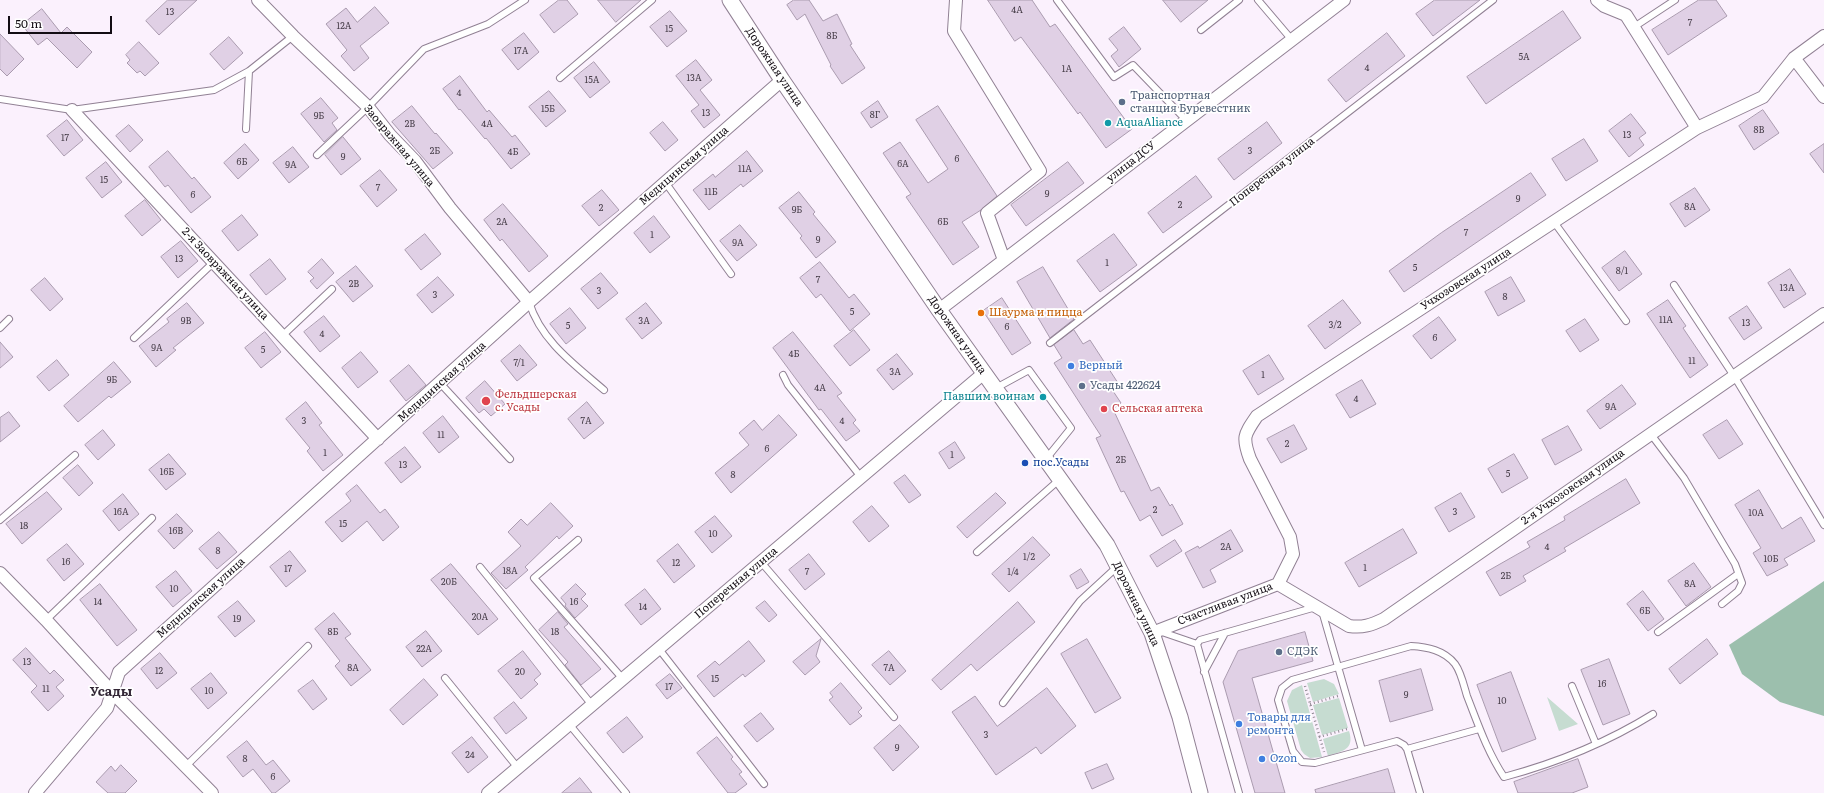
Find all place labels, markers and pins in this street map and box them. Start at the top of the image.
place label: Транспортная станция Буревестник [1130,89,1250,115]
marker: Транспортная станция Буревестник [1117,97,1127,107]
place label: AquaAliance [1116,116,1183,130]
marker: AquaAliance [1103,118,1113,128]
place label: Шаурма и пицца [989,306,1082,320]
marker: Шаурма и пицца [976,308,986,318]
place label: Верный [1079,359,1123,373]
marker: Верный [1066,361,1076,371]
place label: Усады 422624 [1090,379,1161,393]
marker: Усады 422624 [1077,381,1087,391]
place label: Фельдшерская с. Усады [495,388,577,414]
place label: Павшим воинам [943,390,1035,404]
marker: Павшим воинам [1038,392,1048,402]
marker: Фельдшерская с. Усады [480,395,492,407]
place label: Сельская аптека [1112,402,1203,416]
marker: Сельская аптека [1099,404,1109,414]
place label: пос.Усады [1033,456,1089,470]
marker: пос.Усады [1020,458,1030,468]
place label: СДЭК [1287,645,1318,659]
marker: СДЭК [1274,647,1284,657]
place label: Товары для ремонта [1247,711,1311,737]
marker: Товары для ремонта [1234,719,1244,729]
place label: Ozon [1270,752,1297,766]
marker: Ozon [1257,754,1267,764]

